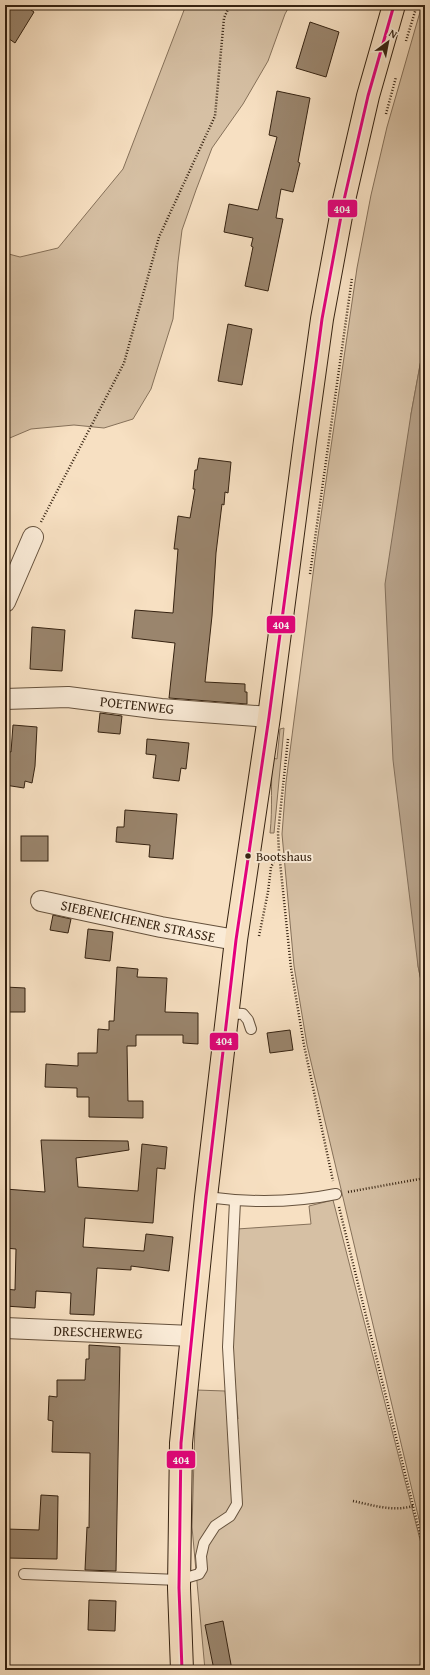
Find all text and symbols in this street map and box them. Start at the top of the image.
north arrow [368,22,408,62]
text: N [386,25,401,43]
line badge: 404 [327,199,358,218]
text: 404 [333,201,351,217]
line badge: 404 [266,615,296,634]
text: 404 [272,617,290,633]
street label: POETENWEG [99,691,175,719]
place label: Bootshaus [256,847,312,866]
marker: Bootshaus [243,851,253,861]
street label: SIEBENEICHENER STRASSE [59,895,217,947]
line badge: 404 [209,1032,239,1051]
text: 404 [215,1033,233,1049]
street label: DRESCHERWEG [53,1320,143,1344]
line badge: 404 [166,1450,196,1469]
text: 404 [172,1452,190,1468]

